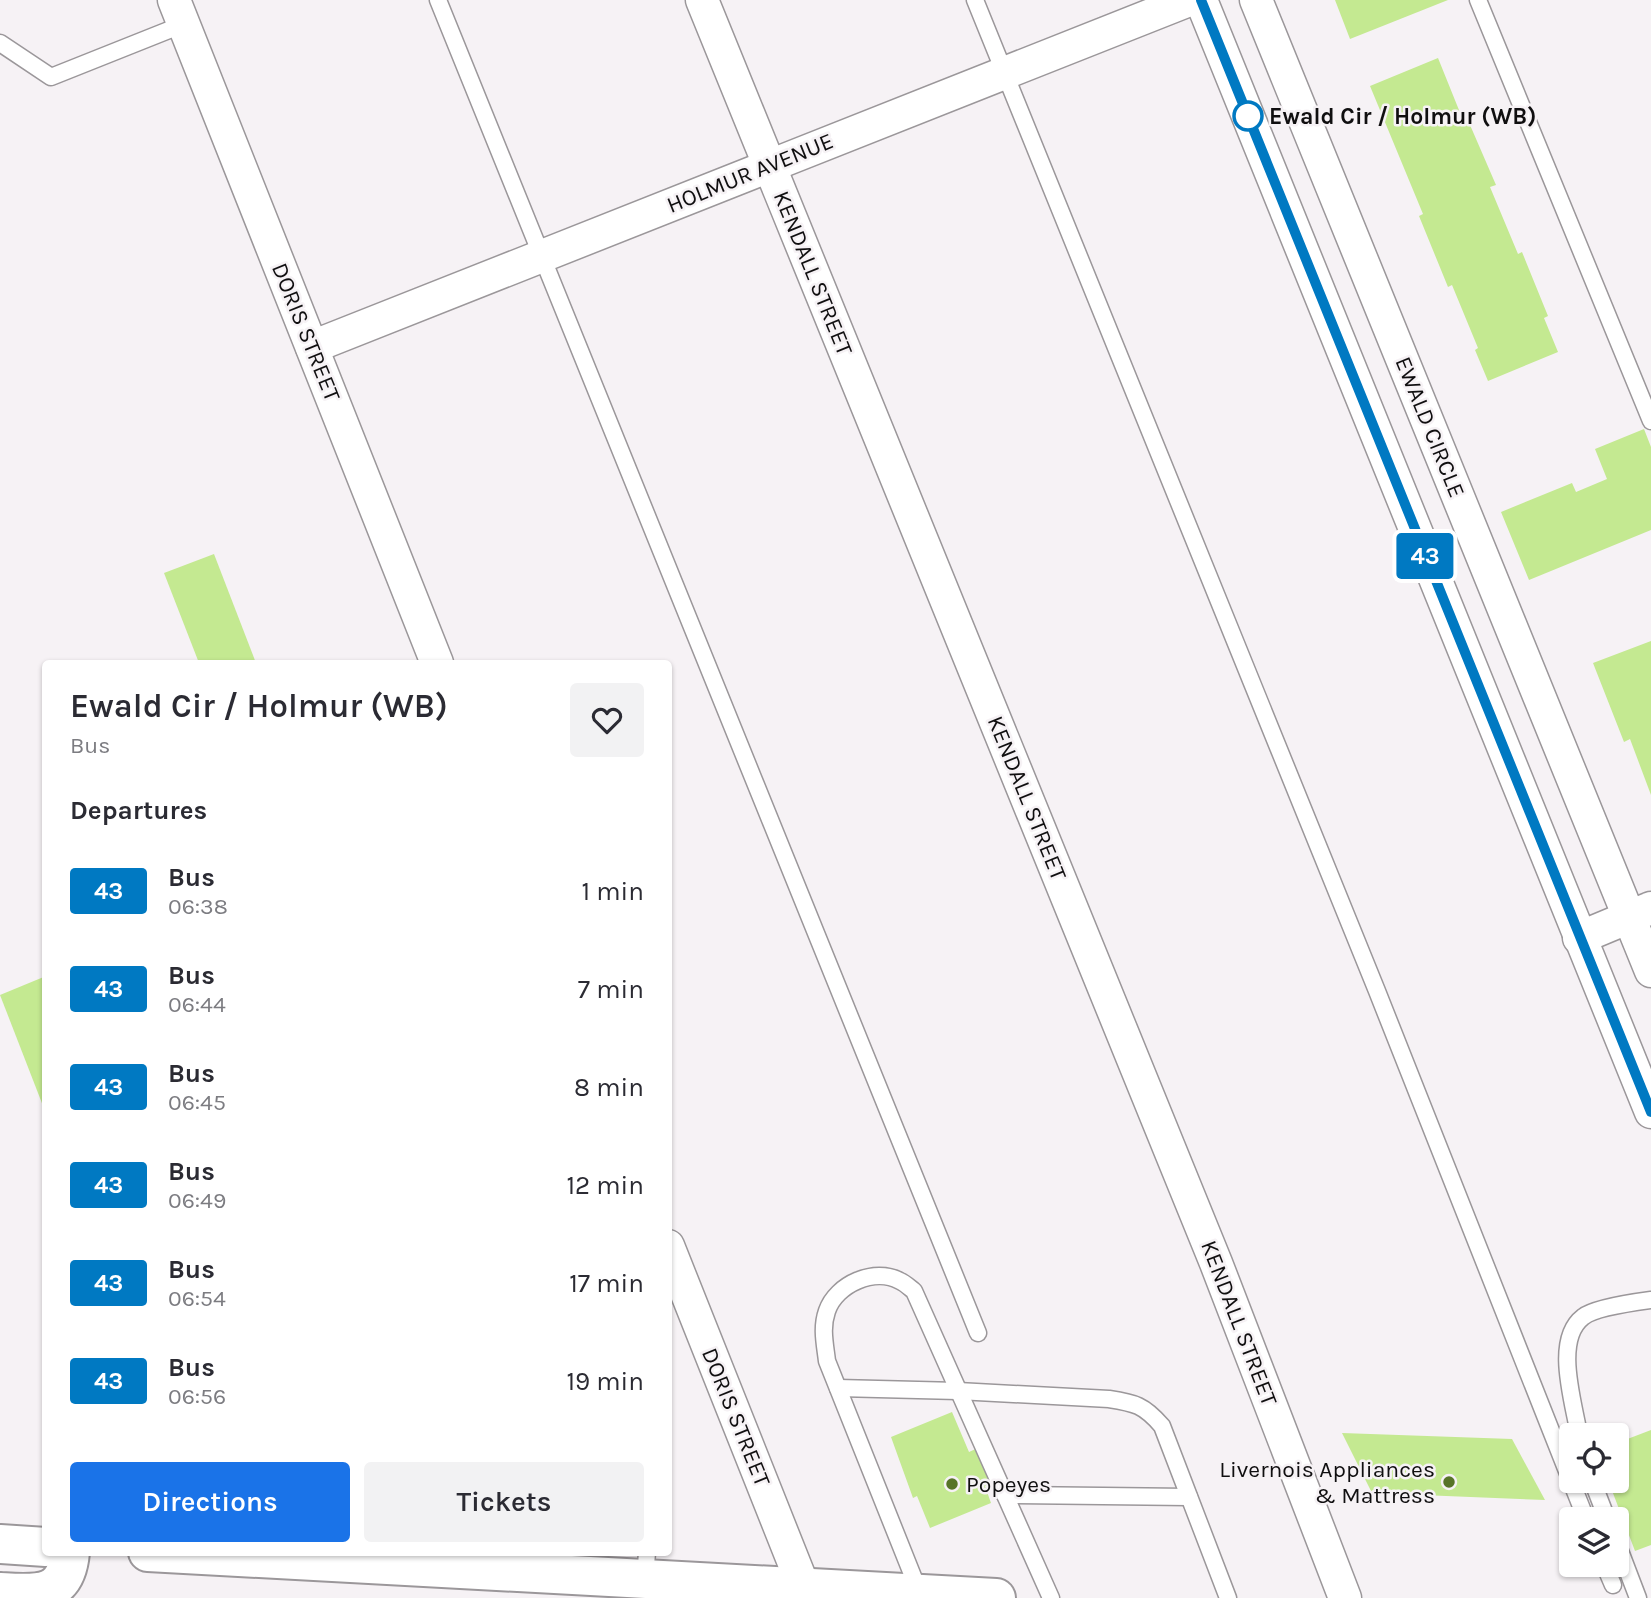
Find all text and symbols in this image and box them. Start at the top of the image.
marker: Ewald Cir / Holmur (WB) [1233,101,1263,131]
place label: Ewald Cir / Holmur (WB) [1269,103,1536,130]
street label: HOLMUR AVENUE [663,127,837,219]
street label: KENDALL STREET [768,187,858,360]
street label: DORIS STREET [266,259,346,406]
street label: EWALD CIRCLE [1389,353,1471,501]
line badge: 43 [1394,533,1456,579]
text: 43 [1410,542,1440,570]
button: heart [570,683,644,757]
text: Ewald Cir / Holmur (WB) [70,687,448,725]
street label: KENDALL STREET [982,712,1072,885]
text: Bus [70,732,110,759]
text: Departures [70,795,207,826]
text: Bus [168,862,215,893]
text: 1 min [581,876,644,907]
text: 43 [94,877,123,905]
text: 06:38 [168,893,228,920]
text: Bus [168,960,215,991]
text: 7 min [578,974,644,1005]
text: 43 [94,975,123,1003]
text: 06:44 [168,991,226,1018]
text: Bus [168,1058,215,1089]
text: 8 min [574,1072,644,1103]
text: 43 [94,1073,123,1101]
text: 06:45 [168,1089,226,1116]
text: Bus [168,1156,215,1187]
text: 12 min [566,1170,644,1201]
text: 43 [94,1171,123,1199]
text: 06:49 [168,1187,226,1214]
street label: KENDALL STREET [1195,1237,1283,1410]
text: Bus [168,1254,215,1285]
text: 17 min [569,1268,644,1299]
text: 43 [94,1269,123,1297]
text: 06:54 [168,1285,226,1312]
street label: DORIS STREET [696,1344,776,1491]
text: Bus [168,1352,215,1383]
text: 19 min [566,1366,644,1397]
text: 43 [94,1367,123,1395]
text: 06:56 [168,1383,226,1410]
map controls [1559,1423,1629,1577]
button: locate [1559,1423,1629,1493]
place label: Livernois Appliances & Mattress [1219,1456,1435,1509]
button: Directions [70,1462,350,1542]
button: Tickets [364,1462,644,1542]
place label: Popeyes [966,1471,1051,1498]
marker: Livernois Appliances & Mattress [1441,1474,1457,1490]
marker: Popeyes [944,1476,960,1492]
button: layers [1559,1507,1629,1577]

